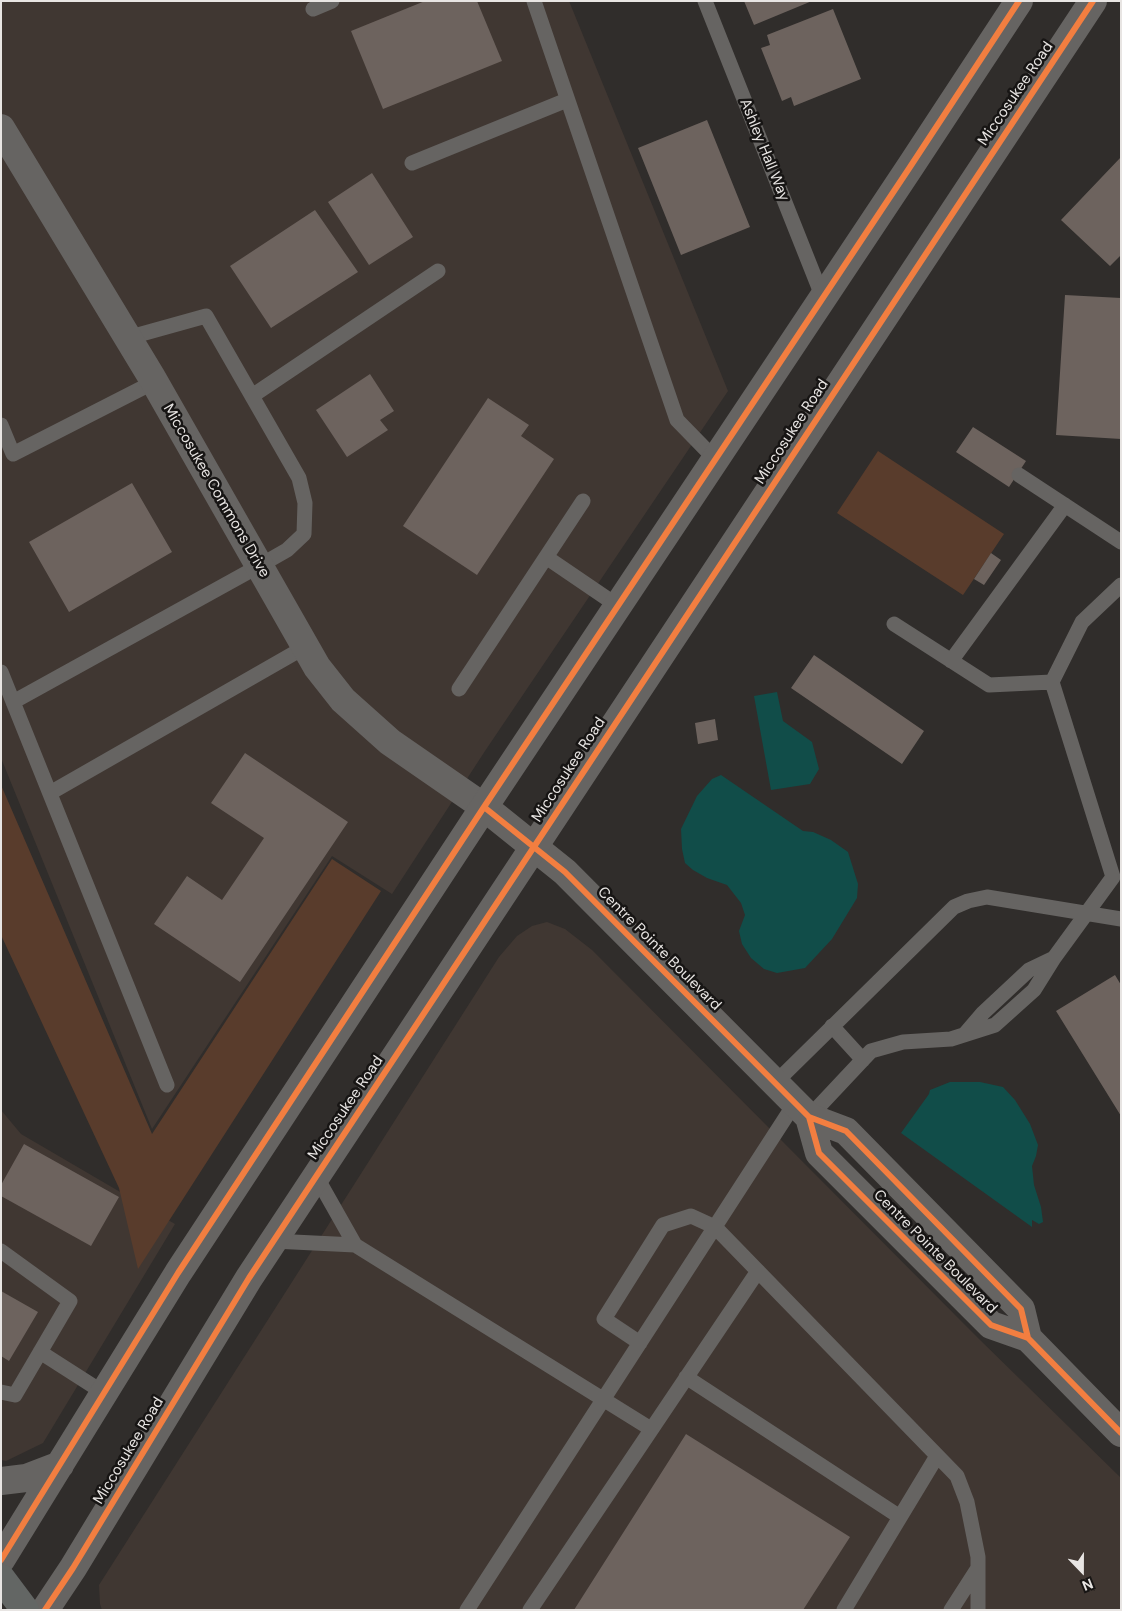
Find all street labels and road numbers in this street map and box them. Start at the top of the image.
street label: Miccosukee Road [975,39,1057,149]
street label: Ashley Hall Way [735,96,793,204]
street label: Miccosukee Road [751,376,833,488]
street label: Miccosukee Commons Drive [159,401,273,581]
street label: Miccosukee Road [528,714,610,826]
street label: Centre Pointe Boulevard [593,883,725,1015]
street label: Miccosukee Road [305,1053,387,1163]
street label: Centre Pointe Boulevard [869,1186,1001,1318]
street label: Miccosukee Road [90,1394,168,1508]

